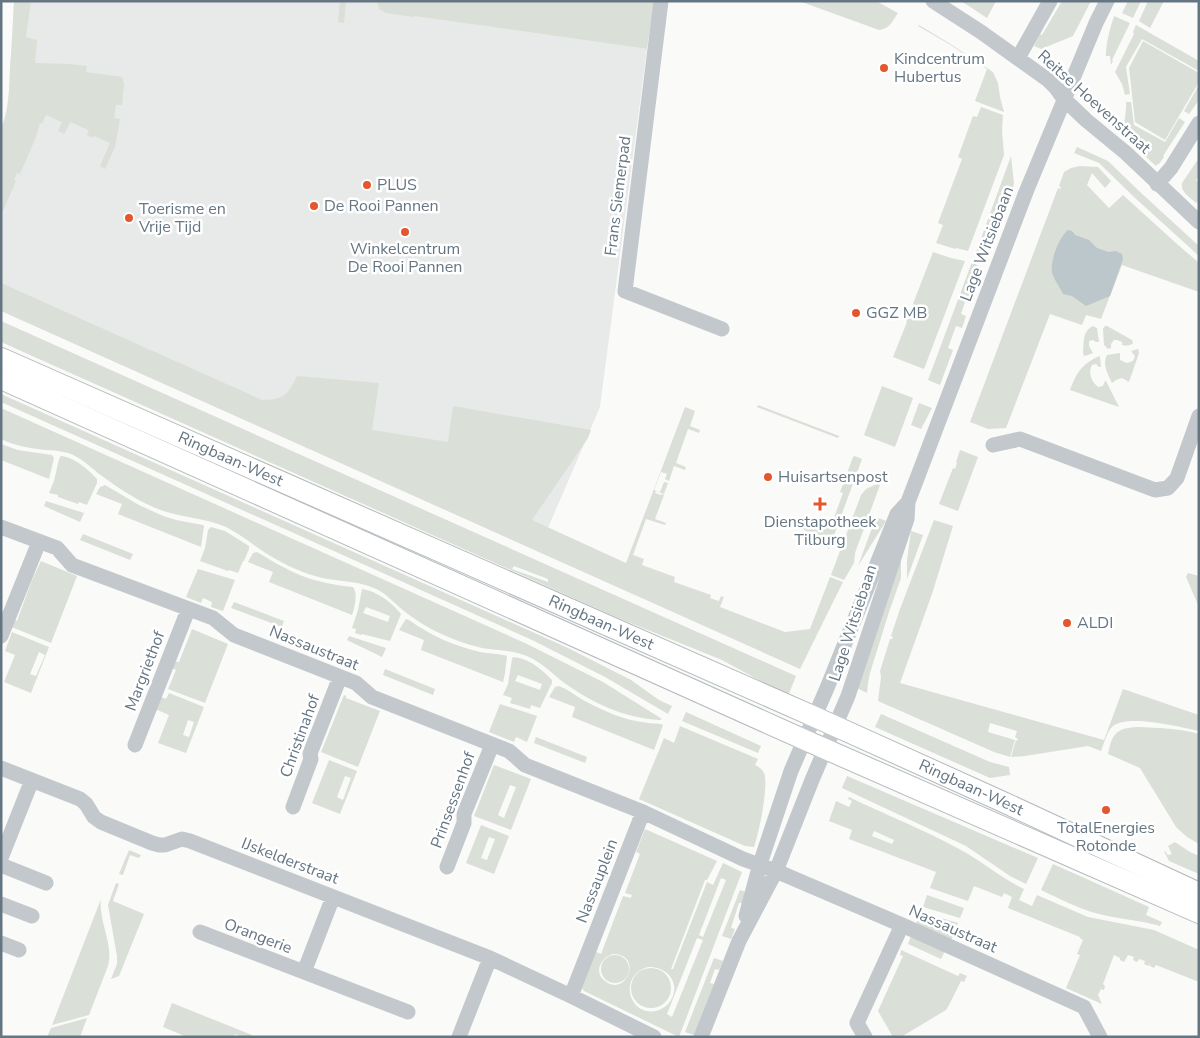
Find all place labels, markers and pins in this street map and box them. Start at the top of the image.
place label: Kindcentrum Hubertus [894,48,985,88]
marker: Kindcentrum Hubertus [878,62,890,74]
place label: PLUS [377,174,417,196]
marker: PLUS [361,179,373,191]
place label: De Rooi Pannen [324,195,439,217]
place label: Toerisme en Vrije Tijd [138,198,226,238]
marker: De Rooi Pannen [308,200,320,212]
marker: Toerisme en Vrije Tijd [123,212,135,224]
marker: Winkelcentrum De Rooi Pannen [399,226,411,238]
place label: Winkelcentrum De Rooi Pannen [348,238,462,278]
place label: GGZ MB [866,302,927,324]
marker: GGZ MB [850,307,862,319]
place label: Huisartsenpost [778,466,888,488]
marker: Huisartsenpost [762,471,774,483]
marker: Dienstapotheek Tilburg [814,498,826,510]
place label: Dienstapotheek Tilburg [764,511,877,551]
place label: ALDI [1077,612,1113,634]
marker: ALDI [1061,617,1073,629]
marker: TotalEnergies Rotonde [1100,804,1112,816]
place label: TotalEnergies Rotonde [1057,817,1155,857]

